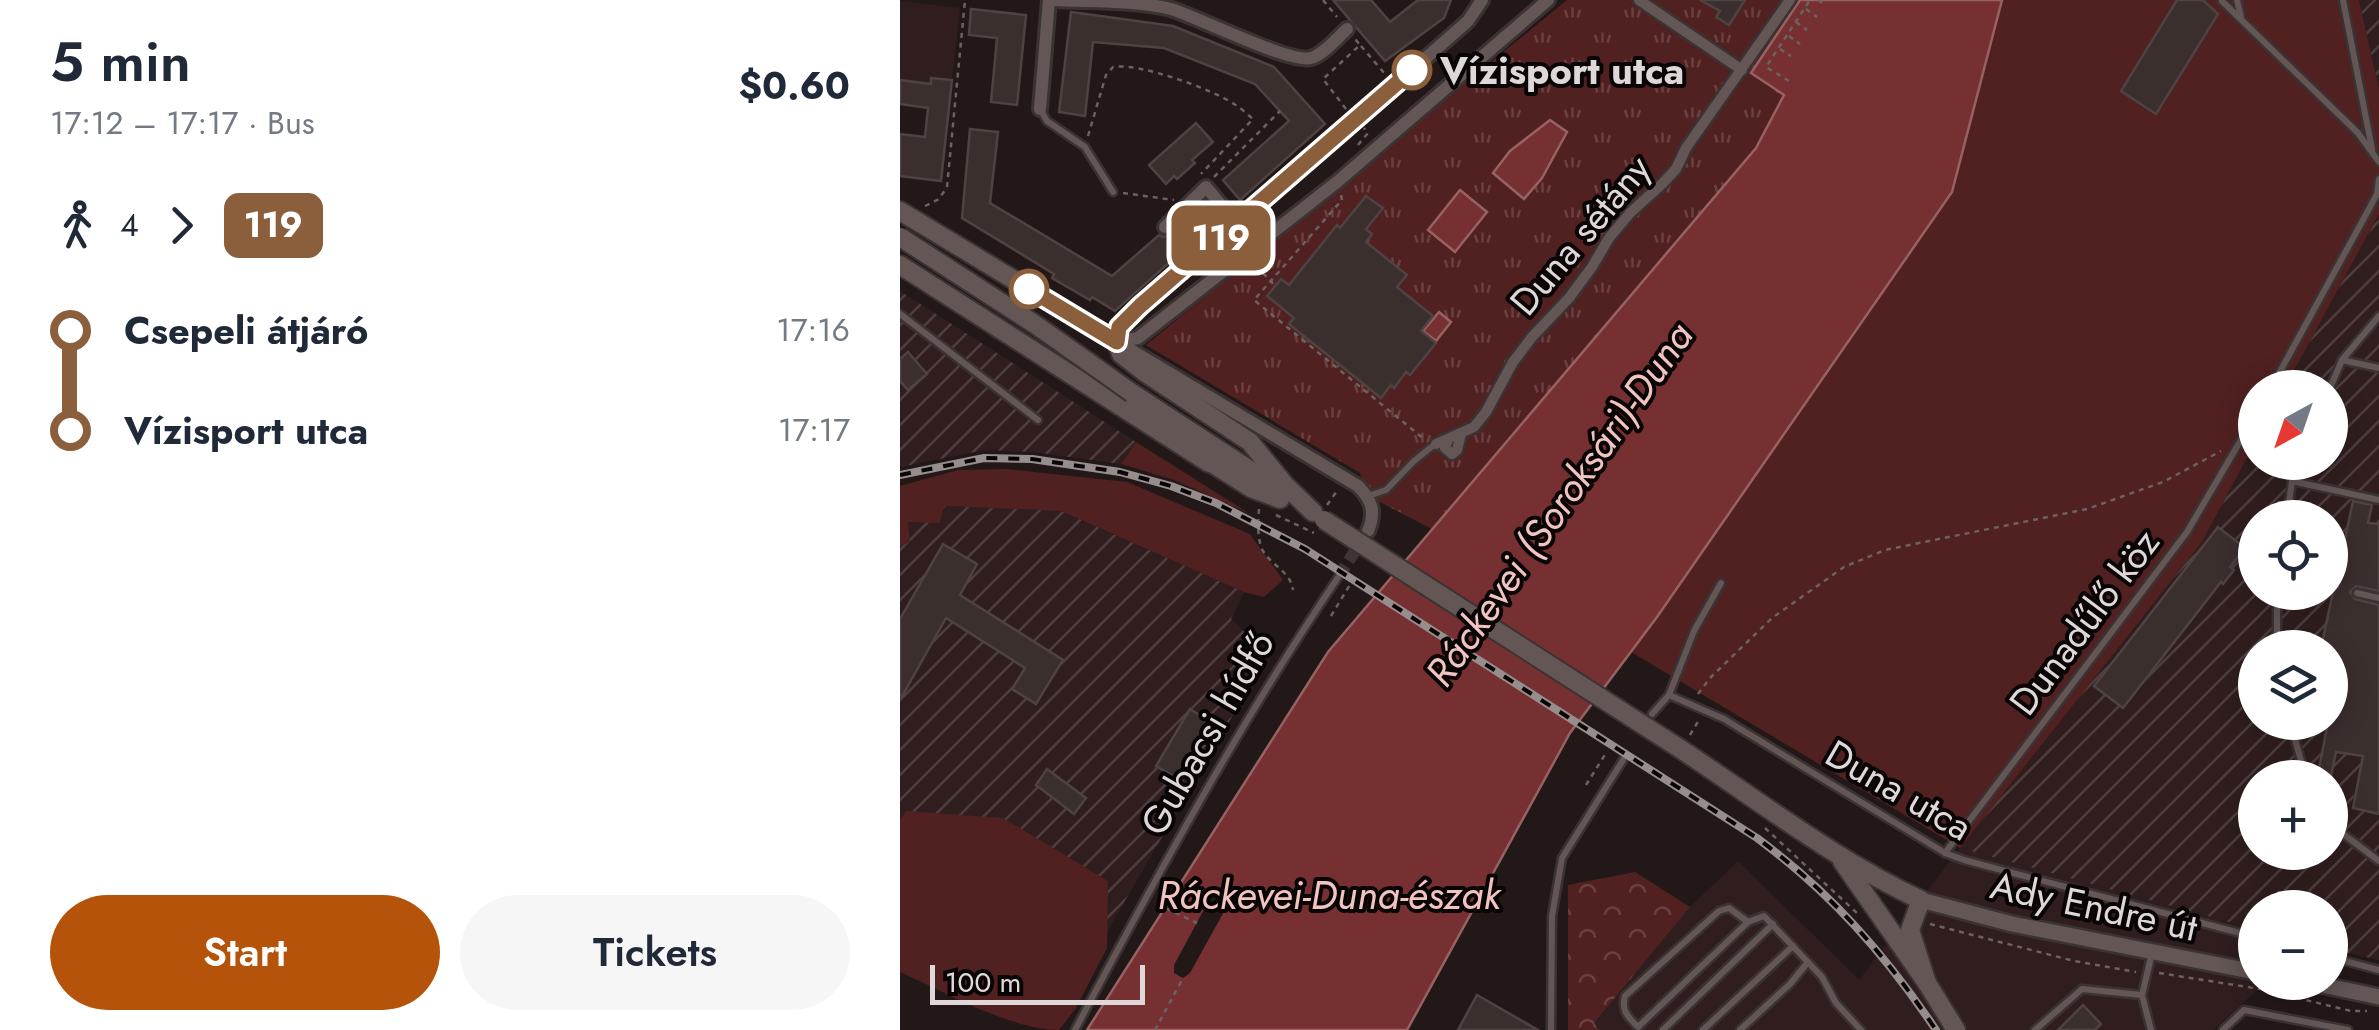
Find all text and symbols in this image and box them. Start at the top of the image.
text: 5 min [50,22,191,102]
place label: Vízisport utca [1439,43,1684,98]
marker: Vízisport utca [1393,51,1431,89]
text: $0.60 [738,58,850,113]
text: 17:12 – 17:17 · Bus [50,100,315,146]
street label: Duna sétány [1496,143,1664,327]
icon: walk [50,198,105,253]
icon: forward [154,198,209,253]
text: 119 [244,200,303,250]
text: 4 [120,202,139,248]
line badge: 119 [1164,206,1278,270]
text: 119 [1191,213,1251,263]
unlabelled marker [1010,270,1048,308]
text: Csepeli átjáró [124,303,368,358]
text: 17:16 [776,307,850,353]
water label: Ráckevei (Soroksári)-Duna [1411,310,1707,698]
north arrow [2238,370,2348,480]
map controls [2238,370,2348,1000]
text: Vízisport utca [124,403,368,458]
text: 17:17 [778,407,850,453]
button: locate [2238,500,2348,610]
street label: Dunadűlő köz [1996,517,2172,727]
street label: Gubacsi hídfő [1126,621,1288,845]
button: layers [2238,630,2348,740]
street label: Duna utca [1816,726,1982,854]
button: + [2238,760,2348,870]
street label: Ady Endre út [1986,857,2202,955]
water label: Ráckevei-Duna-észak [1157,866,1502,924]
button: − [2238,890,2348,1000]
button: Start [50,895,440,1010]
button: Tickets [460,895,850,1010]
scale bar [930,960,1145,1004]
text: 100 m [945,962,1021,1003]

